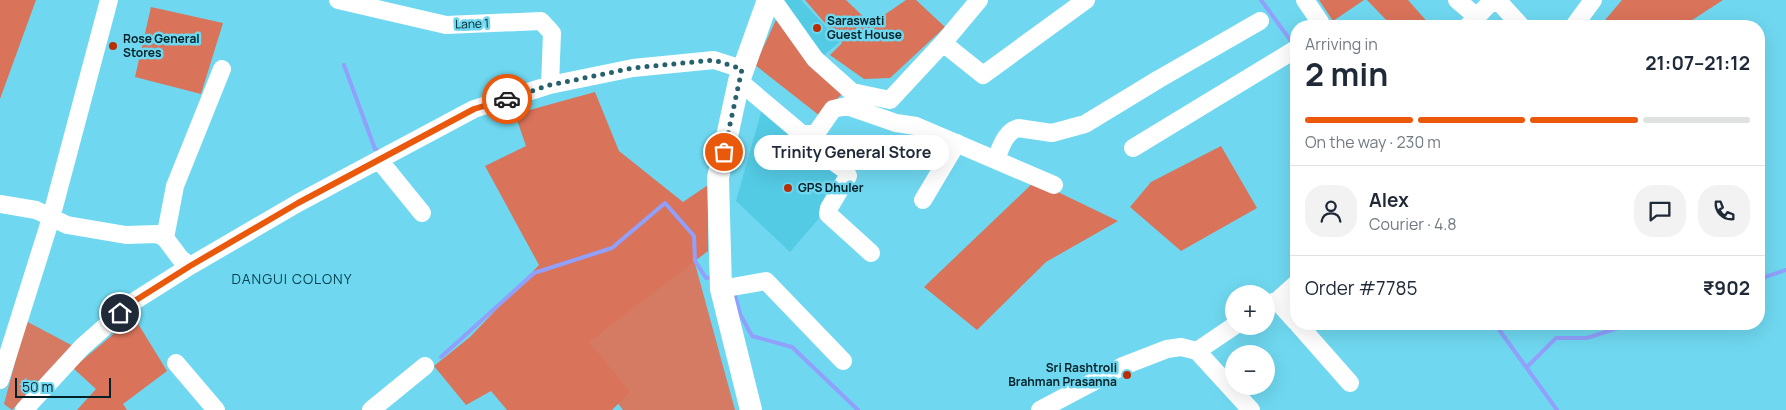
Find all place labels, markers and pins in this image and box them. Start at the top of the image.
place label: Saraswati Guest House [827,12,902,43]
marker: Saraswati Guest House [811,22,823,34]
place label: Rose General Stores [123,30,200,61]
marker: Rose General Stores [107,40,119,52]
pin [703,131,745,173]
callout: Trinity General Store [754,134,949,170]
place label: GPS Dhuler [798,179,864,196]
marker: GPS Dhuler [782,182,794,194]
pin [99,292,141,334]
place label: Sri Rashtroli Brahman Prasanna [1008,359,1117,390]
marker: Sri Rashtroli Brahman Prasanna [1121,369,1133,381]

